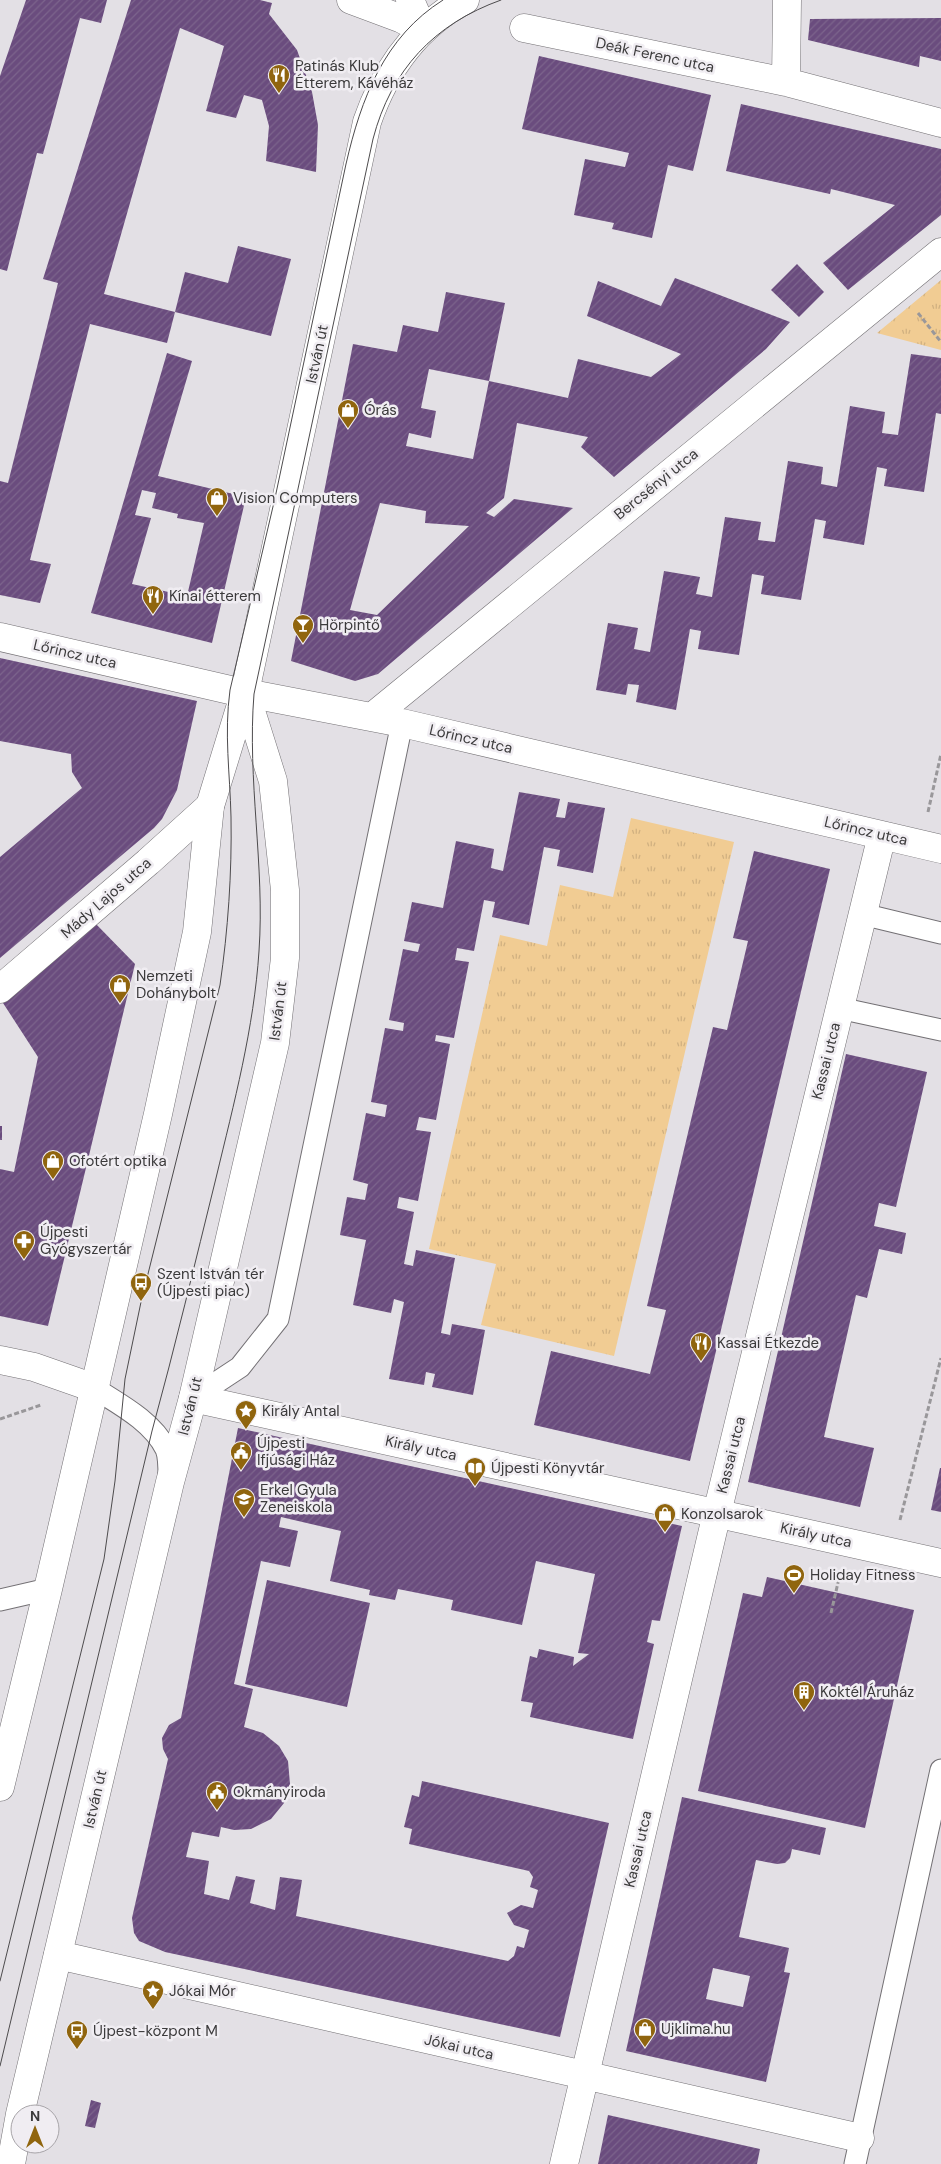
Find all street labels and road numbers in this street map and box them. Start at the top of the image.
street label: Deák Ferenc utca [594,33,716,77]
street label: István út [301,323,333,385]
street label: Bercsényi utca [610,444,702,524]
street label: Lőrincz utca [31,635,119,673]
street label: Lőrincz utca [427,720,515,758]
street label: Lőrincz utca [822,812,910,850]
street label: Mády Lajos utca [57,853,155,943]
street label: István út [264,980,292,1042]
street label: Kassai utca [807,1021,845,1101]
street label: István út [173,1375,207,1437]
street label: Kassai utca [712,1415,750,1495]
street label: Király utca [383,1431,459,1465]
street label: Király utca [778,1518,854,1552]
street label: István út [79,1768,111,1830]
street label: Kassai utca [619,1809,657,1889]
street label: Jókai utca [422,2029,496,2065]

